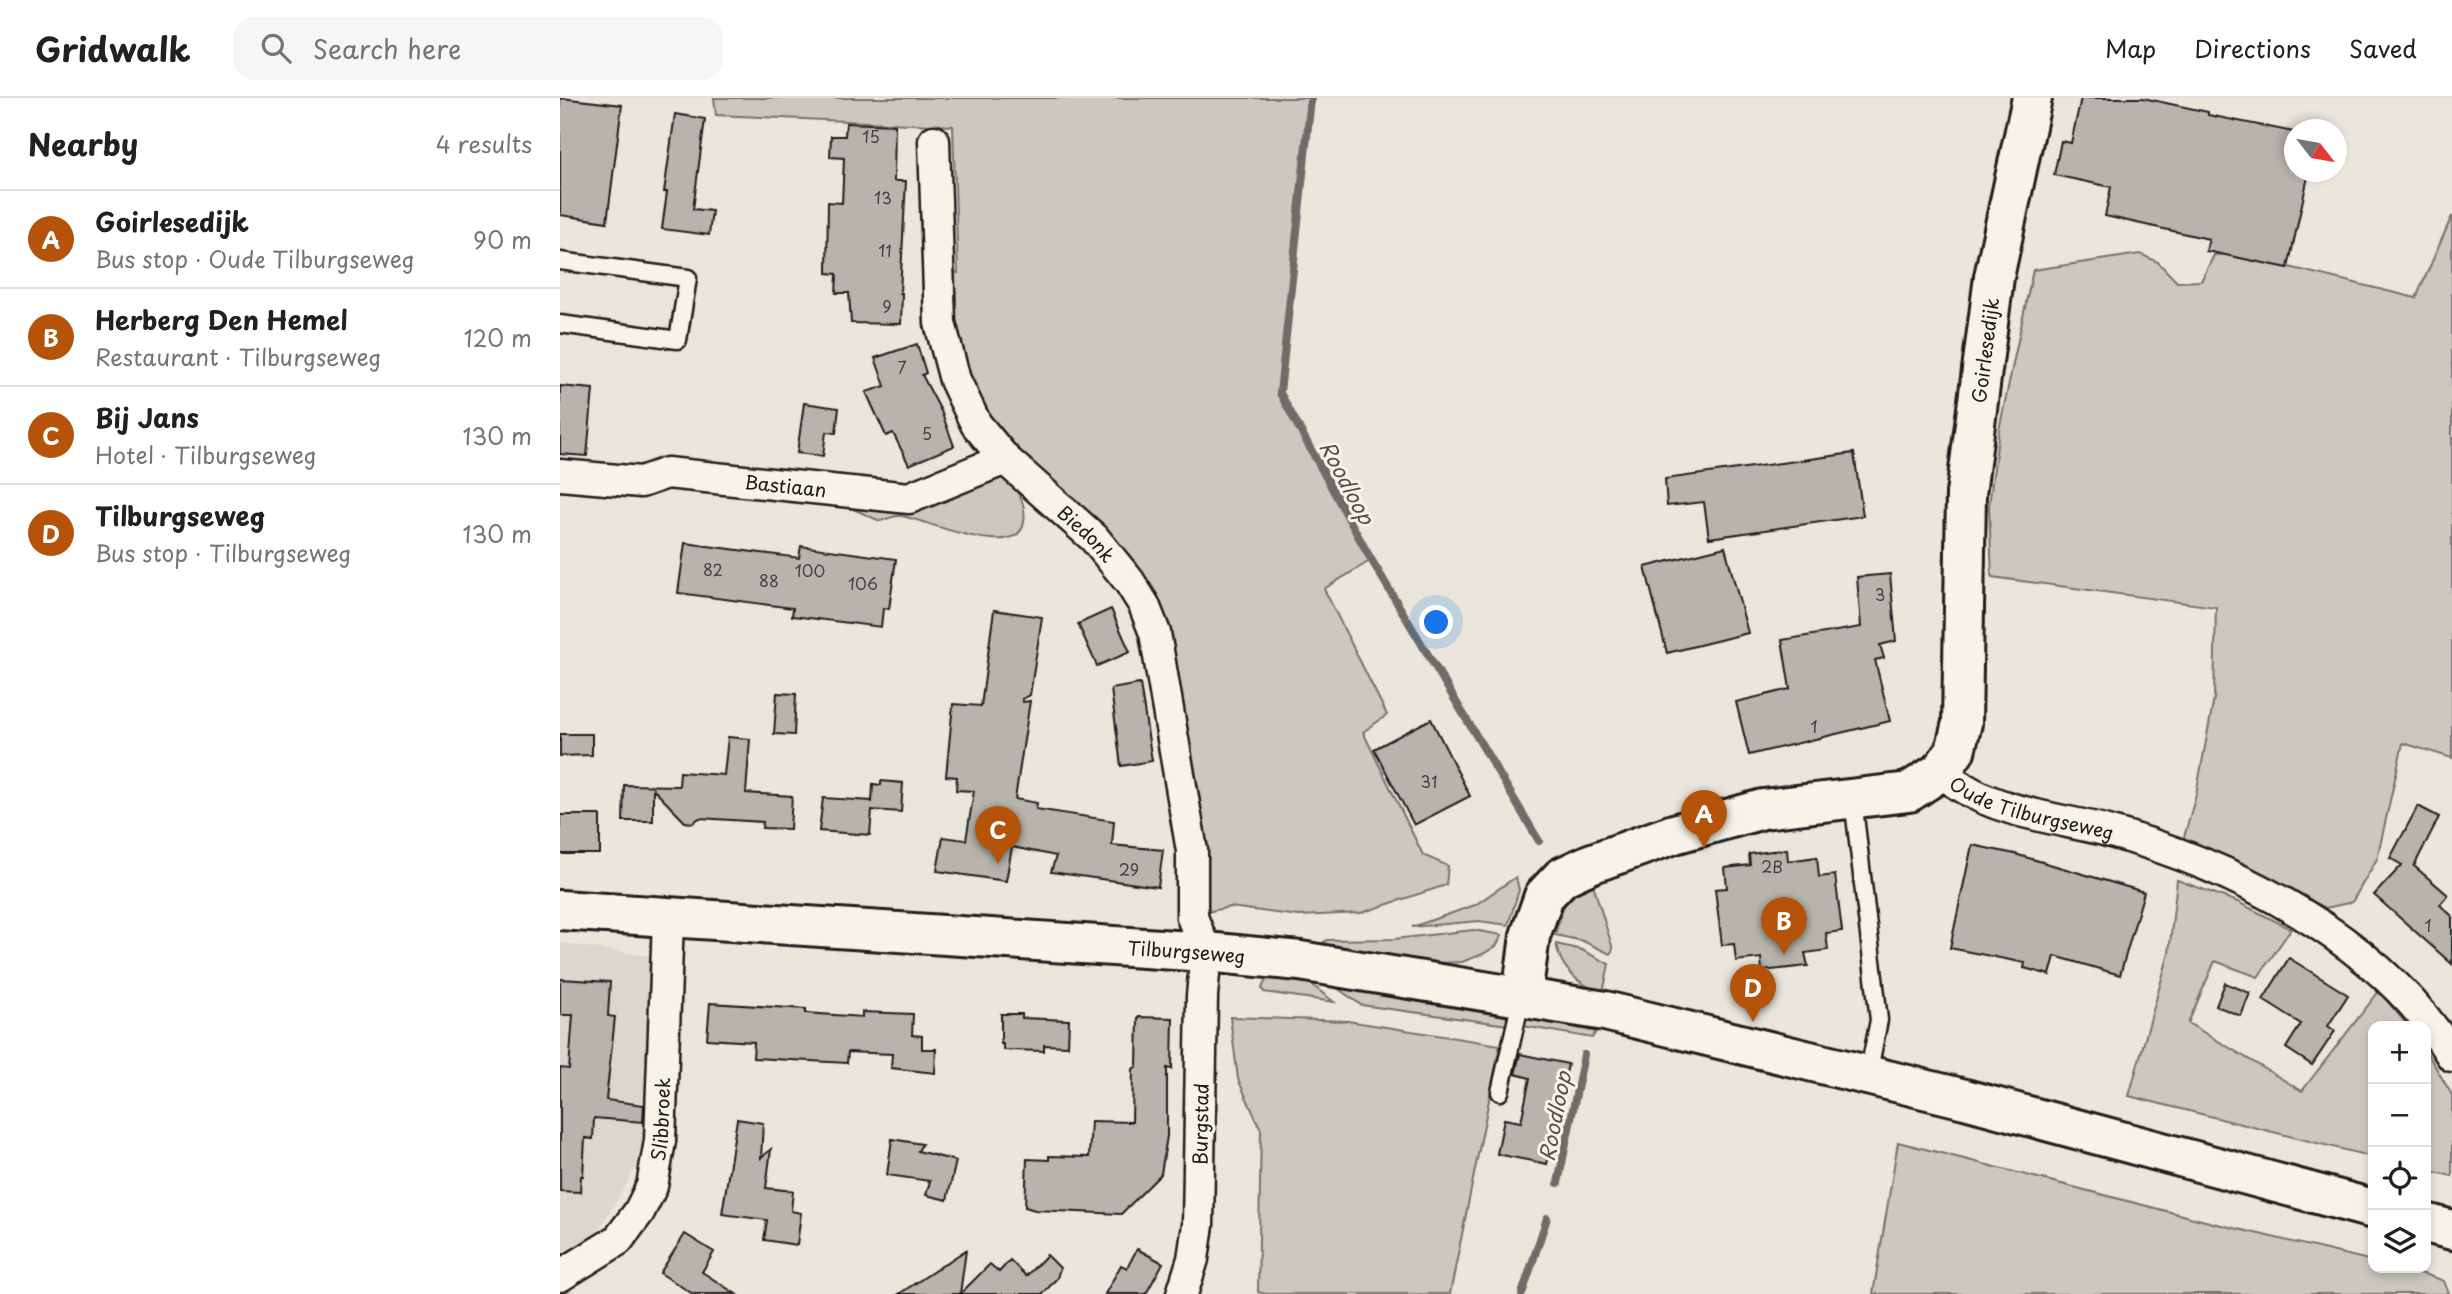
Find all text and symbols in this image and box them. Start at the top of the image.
search box [233,17,723,80]
text: Gridwalk [35,23,191,73]
icon: search [257,29,295,67]
text: Search here [313,29,461,68]
text: Map [2105,30,2156,66]
text: Directions [2194,30,2311,66]
text: Saved [2349,30,2417,66]
north arrow [2284,119,2347,182]
text: Nearby [28,121,138,166]
house number: 15 [862,124,880,148]
text: 4 results [436,126,532,161]
house number: 13 [874,185,892,209]
text: Goirlesedijk [95,202,249,241]
text: A [42,222,60,257]
text: 90 m [473,222,532,257]
house number: 11 [878,238,892,262]
text: Bus stop · Oude Tilburgseweg [95,241,415,276]
house number: 9 [882,294,892,318]
street label: Goirlesedijk [1964,296,2005,405]
text: Herberg Den Hemel [95,300,348,339]
text: B [43,320,59,355]
text: 120 m [464,320,532,355]
text: Restaurant · Tilburgseweg [95,339,381,374]
house number: 7 [897,355,907,379]
text: Bij Jans [95,398,199,437]
text: C [42,418,60,453]
text: 130 m [462,418,532,453]
house number: 5 [922,421,932,445]
water label: Roodloop [1313,434,1384,531]
text: Hotel · Tilburgseweg [95,437,317,472]
street label: Bastiaan [743,467,828,503]
text: Tilburgseweg [95,496,265,535]
street label: Biedonk [1052,498,1122,568]
text: D [42,516,60,551]
text: 130 m [462,516,532,551]
text: Bus stop · Tilburgseweg [95,535,351,570]
house number: 82 [703,557,723,581]
house number: 100 [795,558,825,582]
house number: 88 [759,568,779,592]
house number: 106 [848,571,878,595]
house number: 3 [1875,582,1885,606]
your location [1419,605,1453,639]
house number: 1 [1810,714,1818,738]
house number: 31 [1421,769,1437,793]
street label: Oude Tilburgseweg [1944,769,2117,846]
pin: A [1681,790,1727,848]
pin: C [975,806,1021,864]
house number: 2B [1761,854,1783,878]
house number: 29 [1119,857,1139,881]
pin: B [1761,897,1807,955]
house number: 1 [2424,913,2432,937]
street label: Tilburgseweg [1127,933,1247,970]
pin: D [1730,964,1776,1022]
map controls [2368,1021,2431,1273]
button: + [2368,1021,2431,1084]
water label: Roodloop [1530,1067,1579,1164]
street label: Slibbroek [643,1077,676,1163]
street label: Burgstad [1185,1083,1215,1165]
button: − [2368,1084,2431,1147]
button: locate [2368,1147,2431,1210]
button: layers [2368,1210,2431,1273]

